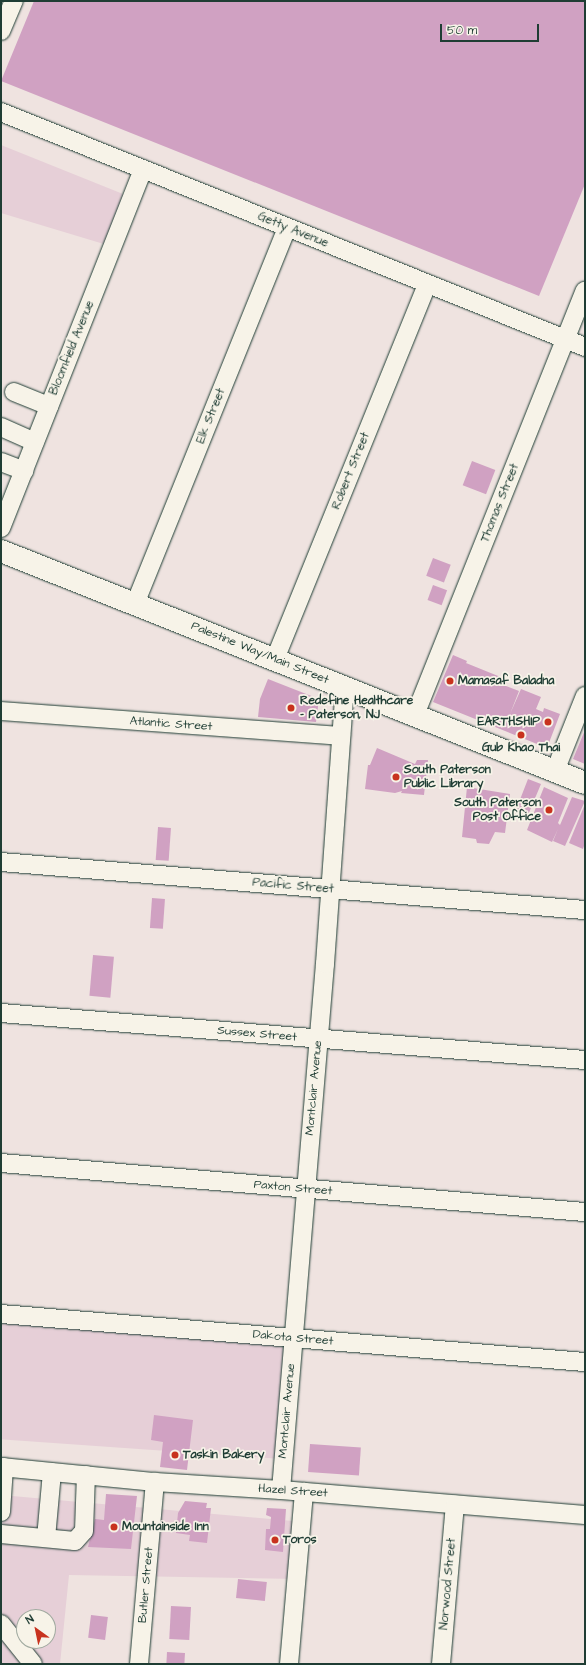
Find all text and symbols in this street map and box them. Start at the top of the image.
scale bar [442,16,541,42]
text: 50 m [447,22,477,39]
street label: Getty Avenue [256,209,330,251]
street label: Bloomfield Avenue [46,299,98,397]
street label: Elk Street [193,386,229,446]
street label: Robert Street [329,430,373,512]
street label: Thomas Street [478,462,522,544]
street label: Palestine Way/Main Street [189,619,331,687]
place label: Mamasaf Baladna [458,674,554,688]
marker: Mamasaf Baladna [445,676,455,686]
place label: Redefine Healthcare - Paterson, NJ [300,694,413,722]
marker: Redefine Healthcare - Paterson, NJ [285,702,297,714]
street label: Atlantic Street [129,714,213,734]
place label: EARTHSHIP [477,715,540,729]
marker: EARTHSHIP [543,717,553,727]
marker: Gub Khao Thai [516,730,526,740]
place label: Gub Khao Thai [482,741,560,755]
place label: South Paterson Public Library [404,763,491,791]
marker: South Paterson Public Library [391,772,401,782]
place label: South Paterson Post Office [454,796,541,824]
marker: South Paterson Post Office [544,805,554,815]
street label: Pacific Street [252,875,334,897]
street label: Sussex Street [217,1023,297,1045]
street label: Montclair Avenue [303,1040,325,1136]
street label: Paxton Street [253,1177,333,1199]
street label: Dakota Street [252,1327,334,1349]
street label: Montclair Avenue [276,1363,298,1459]
place label: Taskin Bakery [183,1448,264,1462]
marker: Taskin Bakery [170,1450,180,1460]
street label: Hazel Street [258,1481,328,1501]
place label: Mountainside Inn [122,1520,209,1534]
marker: Mountainside Inn [109,1522,119,1532]
place label: Toros [283,1533,317,1547]
marker: Toros [270,1535,280,1545]
street label: Norwood Street [437,1538,459,1630]
street label: Butler Street [136,1546,156,1624]
north arrow [16,1609,56,1649]
text: N [23,1611,37,1628]

